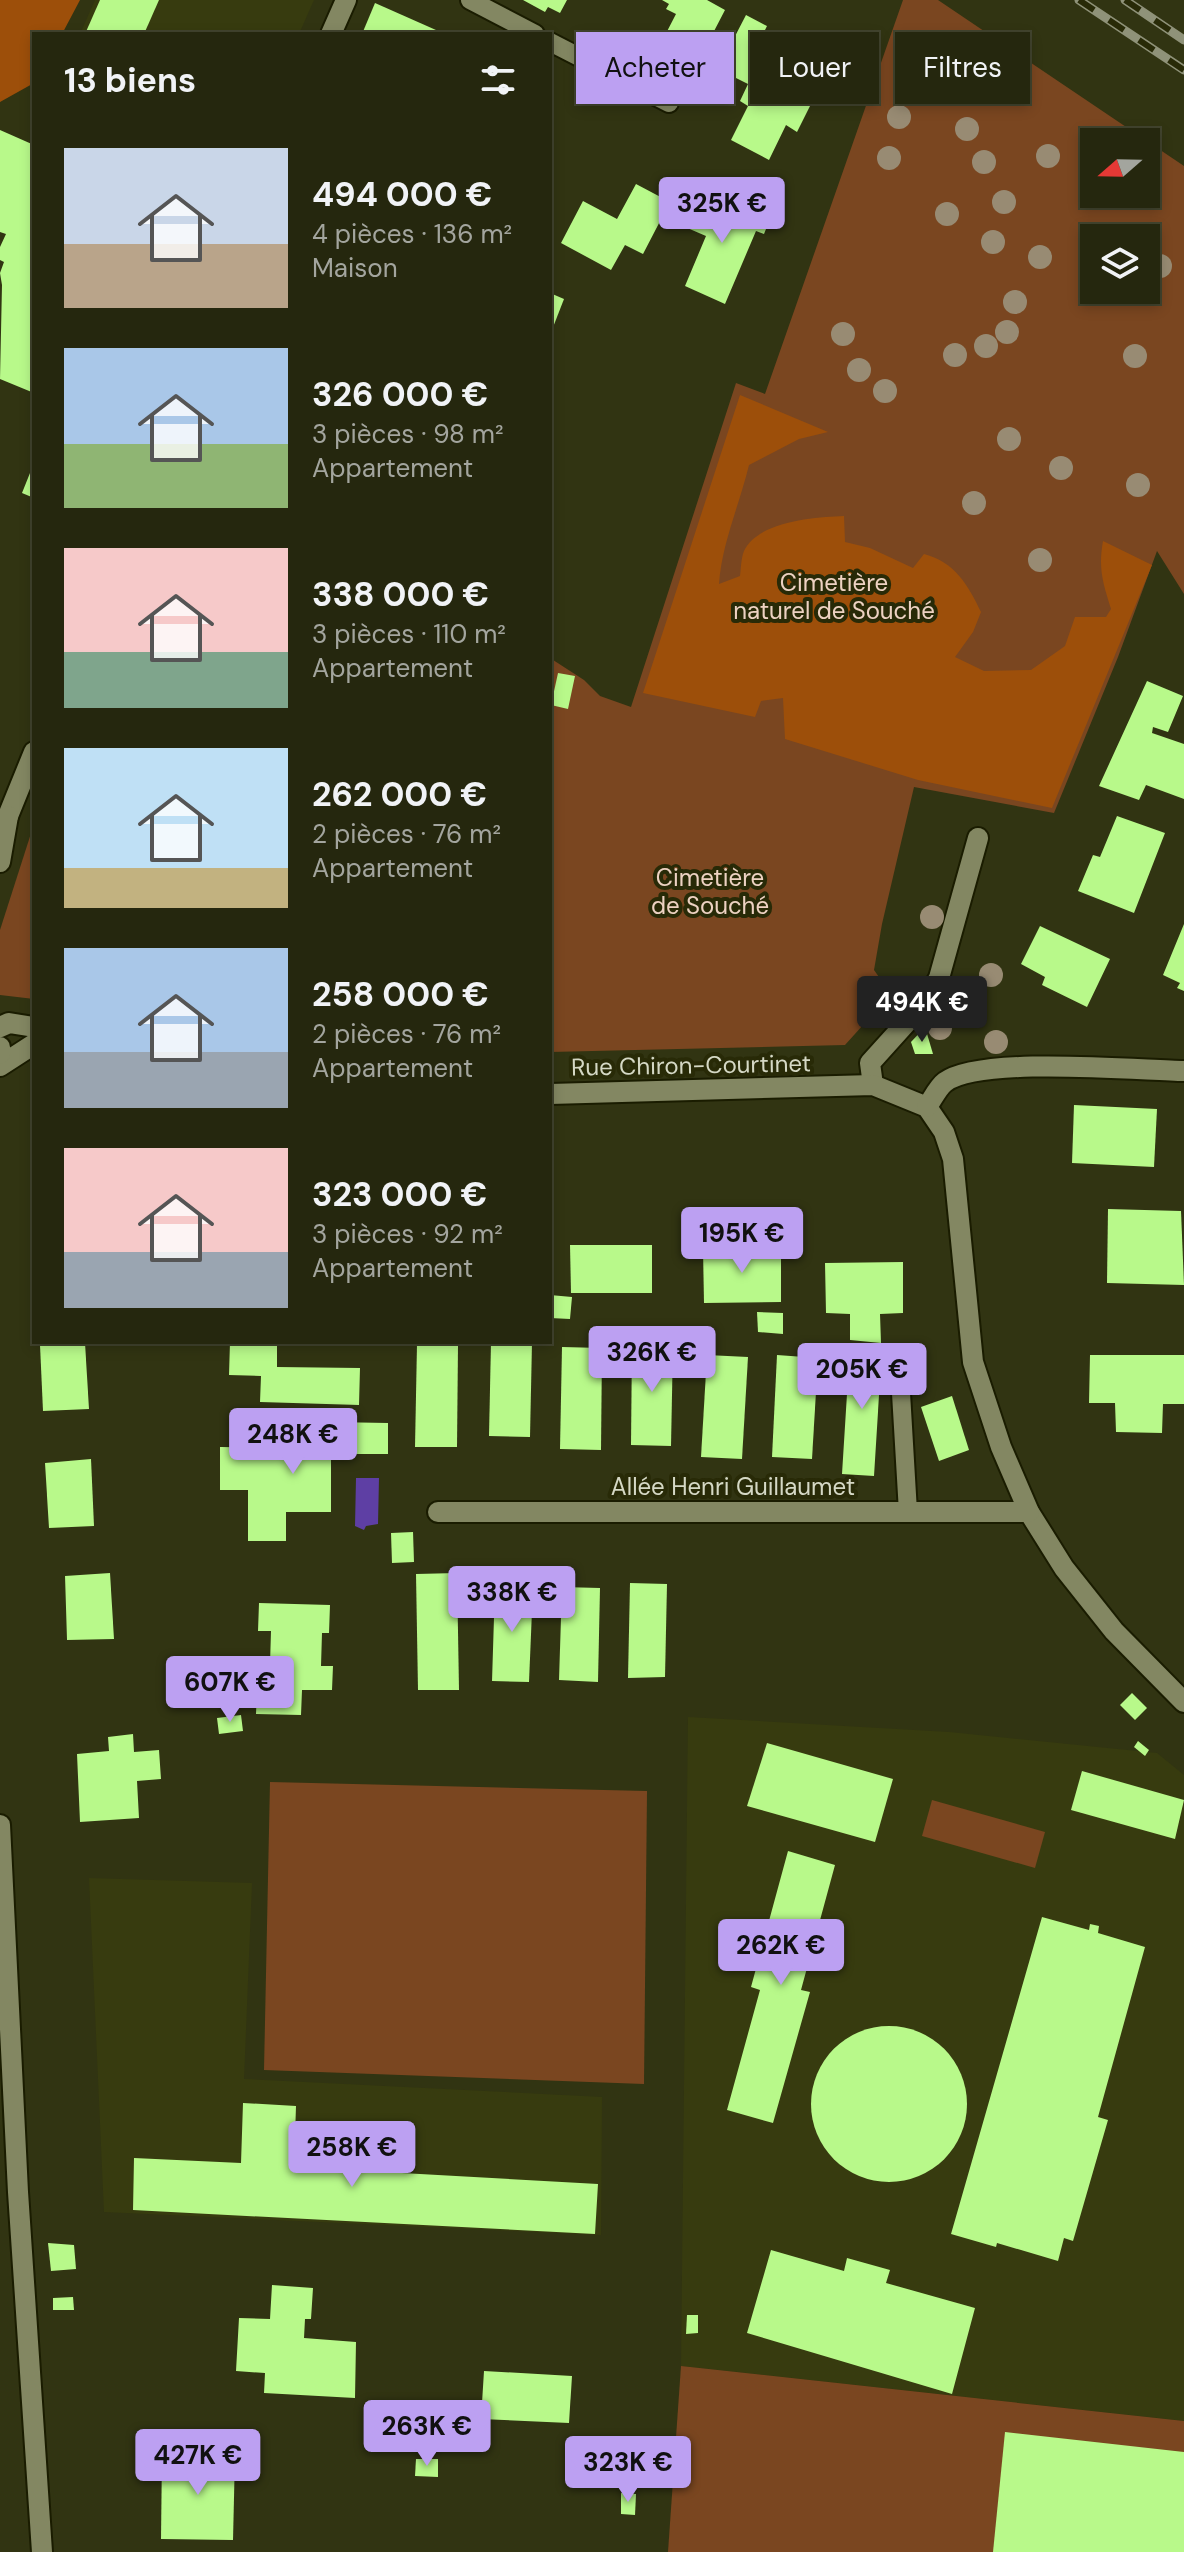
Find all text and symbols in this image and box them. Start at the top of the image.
chip: Acheter [576,32,734,104]
chip: Louer [750,32,879,104]
chip: Filtres [895,32,1030,104]
text: 13 biens [64,58,196,103]
icon: filters [476,58,520,102]
north arrow [1080,128,1160,208]
map controls [1080,128,1160,304]
text: 494 000 € [312,172,492,217]
pin: 325K € [657,177,787,245]
icon: home [128,180,224,276]
text: 325K € [677,186,767,220]
text: 4 pièces · 136 m² [312,217,512,251]
button: layers [1080,224,1160,304]
text: Maison [312,251,398,285]
text: 326 000 € [312,372,488,417]
icon: home [128,380,224,476]
text: 3 pièces · 98 m² [312,417,504,451]
text: Appartement [312,451,473,485]
park label: Cimetière naturel de Souché [733,567,935,626]
text: 338 000 € [312,572,489,617]
icon: home [128,580,224,676]
text: 3 pièces · 110 m² [312,617,506,651]
text: Appartement [312,651,473,685]
text: 262 000 € [312,772,487,817]
icon: home [128,780,224,876]
text: 2 pièces · 76 m² [312,817,501,851]
text: Appartement [312,851,473,885]
park label: Cimetière de Souché [651,862,769,921]
text: 258 000 € [312,972,489,1017]
pin: 494K € [857,976,987,1044]
icon: home [128,980,224,1076]
text: 494K € [875,985,969,1019]
text: 2 pièces · 76 m² [312,1017,501,1051]
street label: Rue Chiron-Courtinet [571,1047,811,1083]
text: Appartement [312,1051,473,1085]
text: 323 000 € [312,1172,487,1217]
icon: home [128,1180,224,1276]
pin: 195K € [677,1207,807,1275]
text: 195K € [699,1216,785,1250]
text: 3 pièces · 92 m² [312,1217,503,1251]
text: Appartement [312,1251,473,1285]
pin: 326K € [587,1326,717,1394]
text: 326K € [607,1335,697,1369]
pin: 205K € [797,1343,927,1411]
text: 205K € [816,1352,909,1386]
pin: 248K € [228,1408,358,1476]
text: 248K € [247,1417,339,1451]
street label: Allée Henri Guillaumet [611,1471,855,1502]
pin: 338K € [447,1566,577,1634]
text: 338K € [466,1575,558,1609]
pin: 607K € [165,1656,295,1724]
text: 607K € [184,1665,276,1699]
pin: 262K € [716,1919,846,1987]
text: 262K € [736,1928,826,1962]
pin: 258K € [287,2121,417,2189]
text: 258K € [306,2130,398,2164]
pin: 263K € [362,2400,492,2468]
text: 263K € [382,2409,472,2443]
pin: 427K € [133,2429,263,2497]
pin: 323K € [563,2436,693,2504]
text: 427K € [153,2438,243,2472]
text: 323K € [583,2445,673,2479]

